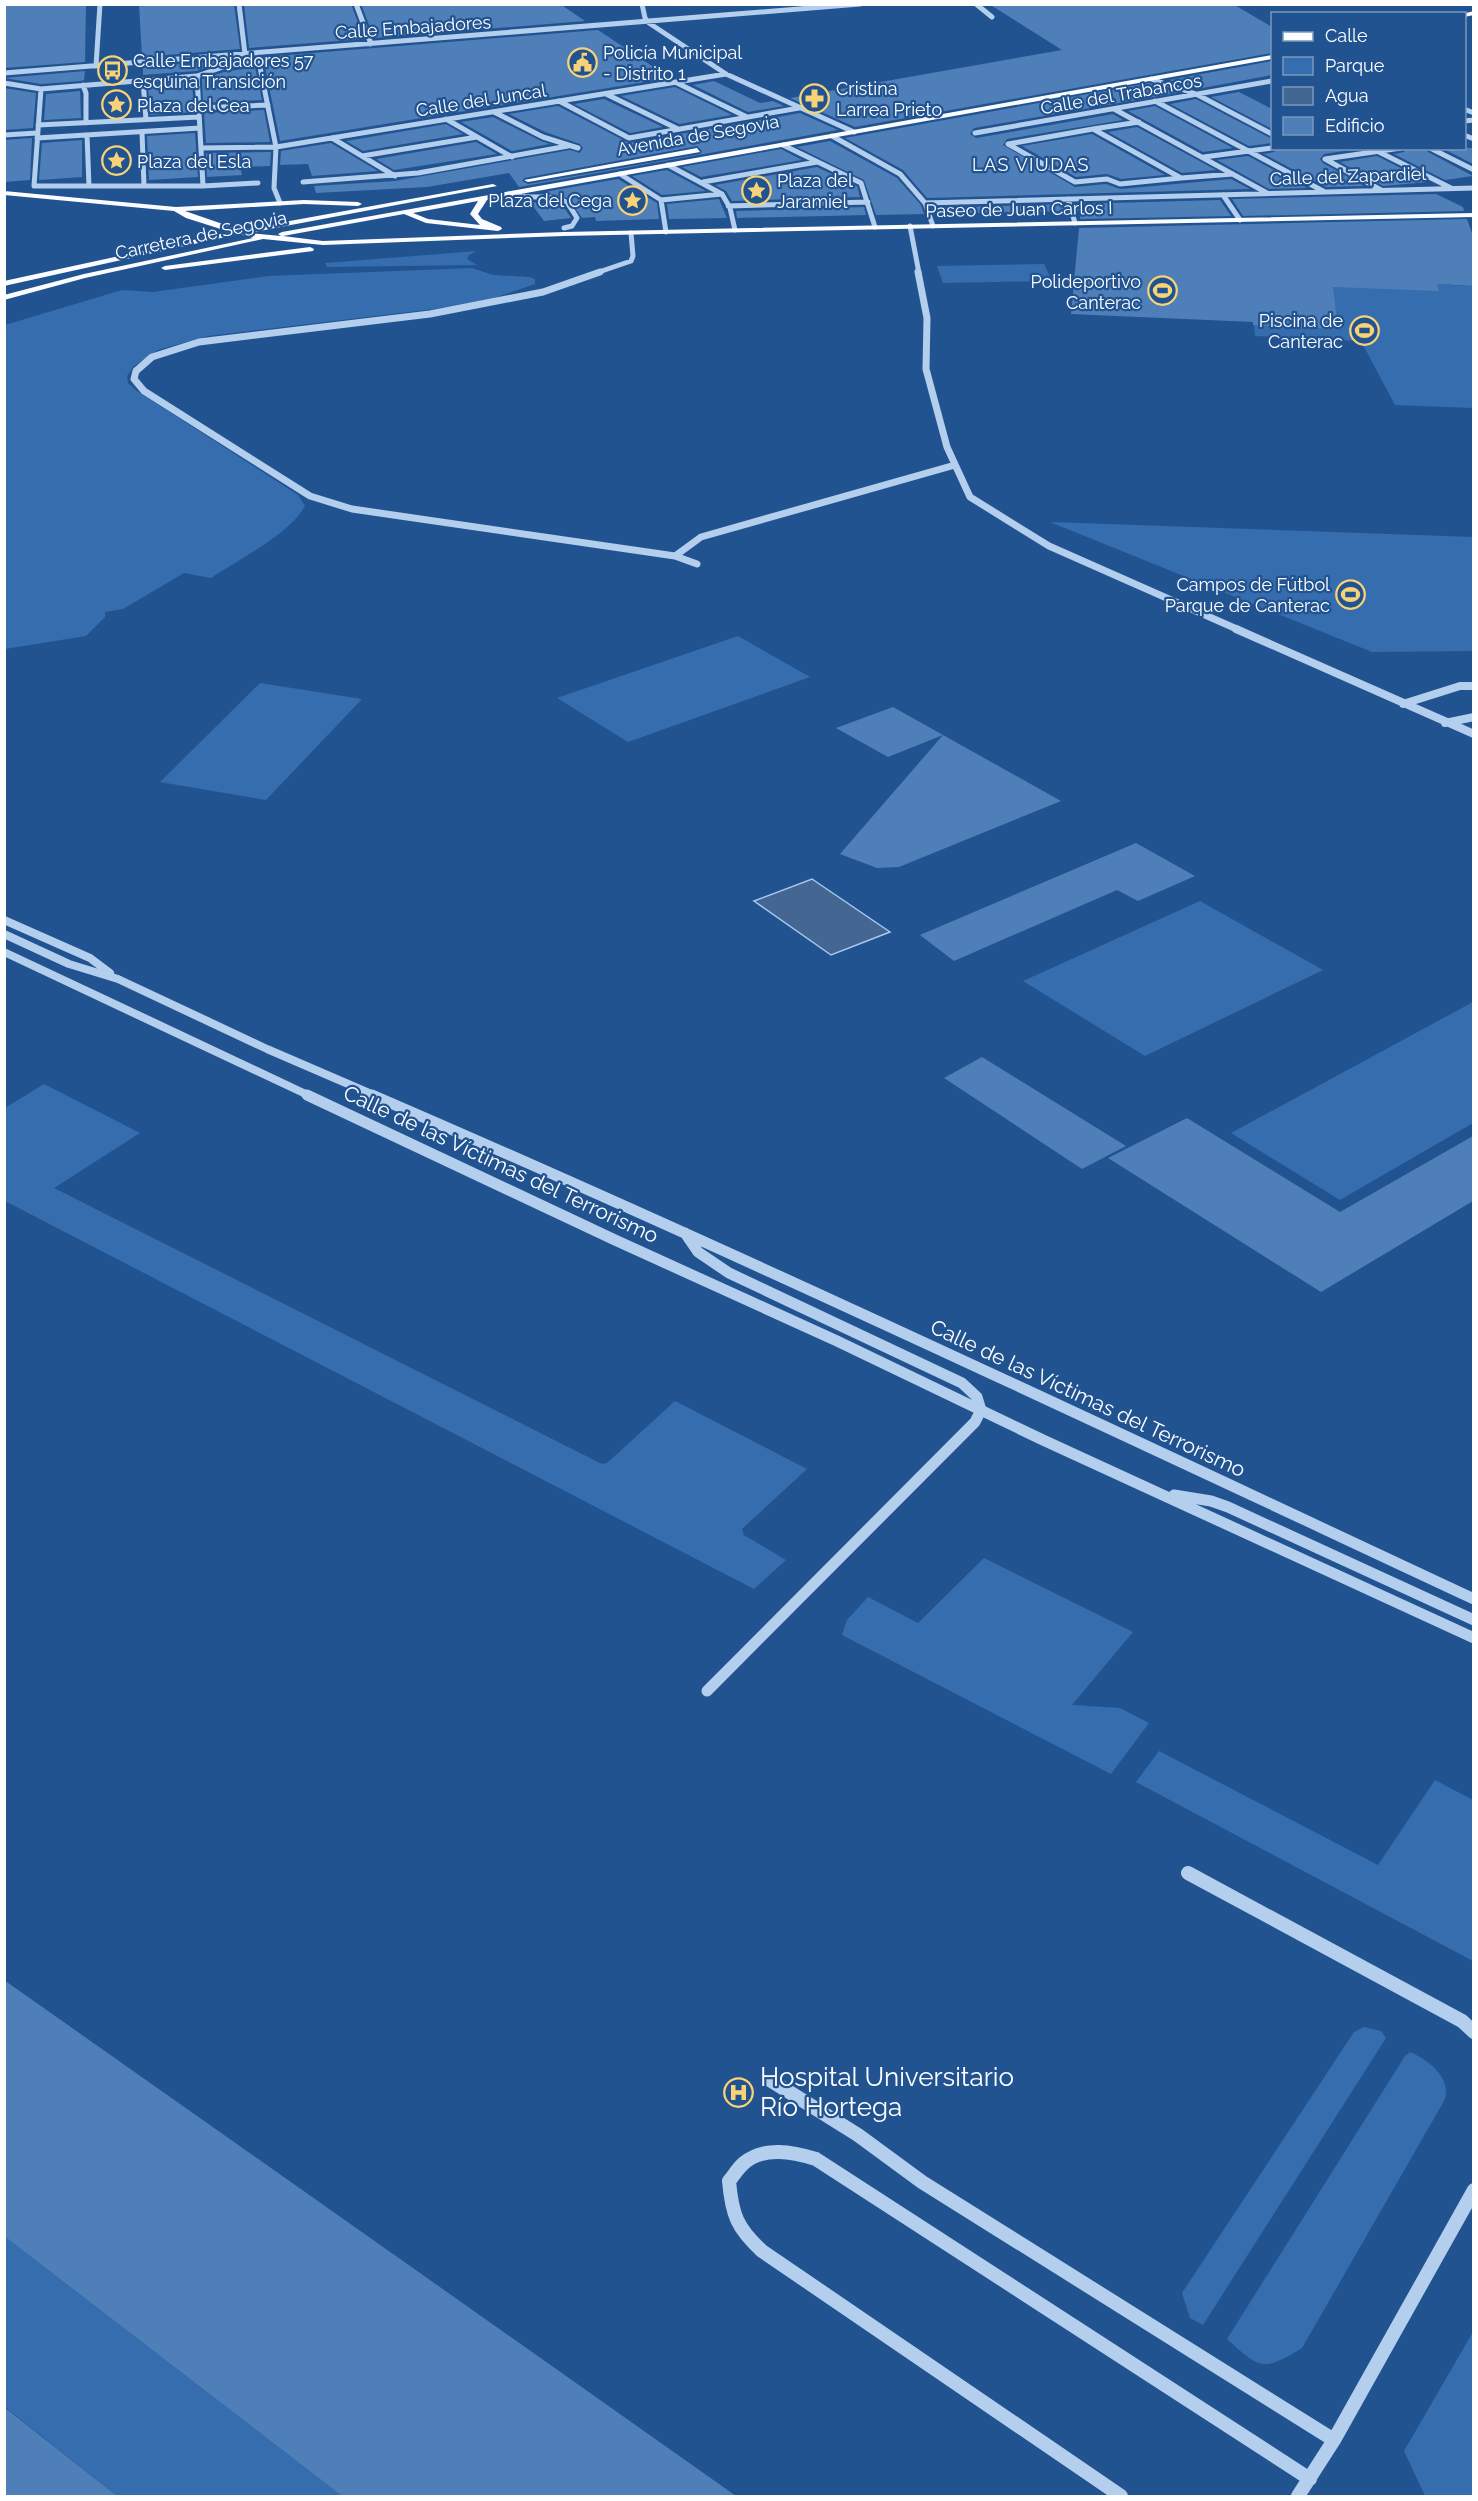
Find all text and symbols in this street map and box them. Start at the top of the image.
street label: Calle Embajadores [334,11,492,43]
legend [1271,12,1466,150]
text: Calle [1325,25,1368,46]
place label: Policía Municipal - Distrito 1 [603,42,742,84]
public building icon: Policía Municipal - Distrito 1 [566,46,598,78]
place label: Calle Embajadores 57 esquina Transición [133,50,314,92]
bus stop icon: Calle Embajadores 57 esquina Transición [96,54,128,86]
text: Parque [1325,55,1385,76]
street label: Calle del Trabancos [1039,69,1204,119]
place label: Cristina Larrea Prieto [836,78,942,120]
street label: Calle del Juncal [414,79,548,121]
pharmacy icon: Cristina Larrea Prieto [799,82,831,114]
text: Agua [1325,85,1369,106]
place icon: Plaza del Cea [100,89,132,121]
place label: Plaza del Cea [137,95,250,116]
street label: Avenida de Segovia [615,110,781,160]
text: Edificio [1325,115,1385,136]
place icon: Plaza del Esla [100,145,132,177]
place label: Plaza del Esla [137,151,251,172]
district label: LAS VIUDAS [972,154,1090,175]
street label: Calle del Zapardiel [1269,163,1427,189]
place label: Plaza del Jaramiel [777,170,853,212]
place icon: Plaza del Jaramiel [740,174,772,206]
place icon: Plaza del Cega [617,184,649,216]
place label: Plaza del Cega [488,190,612,211]
street label: Paseo de Juan Carlos I [925,197,1113,221]
street label: Carretera de Segovia [113,207,289,263]
place label: Polideportivo Canterac [1031,271,1141,313]
sports icon: Polideportivo Canterac [1146,275,1178,307]
place label: Piscina de Canterac [1259,310,1343,352]
sports icon: Piscina de Canterac [1348,314,1380,346]
place label: Campos de Fútbol Parque de Canterac [1165,574,1330,616]
sports icon: Campos de Fútbol Parque de Canterac [1335,578,1367,610]
street label: Calle de las Víctimas del Terrorismo [340,1080,662,1248]
street label: Calle de las Víctimas del Terrorismo [927,1314,1249,1482]
place label: Hospital Universitario Río Hortega [760,2062,1014,2122]
hospital icon: Hospital Universitario Río Hortega [723,2076,755,2108]

